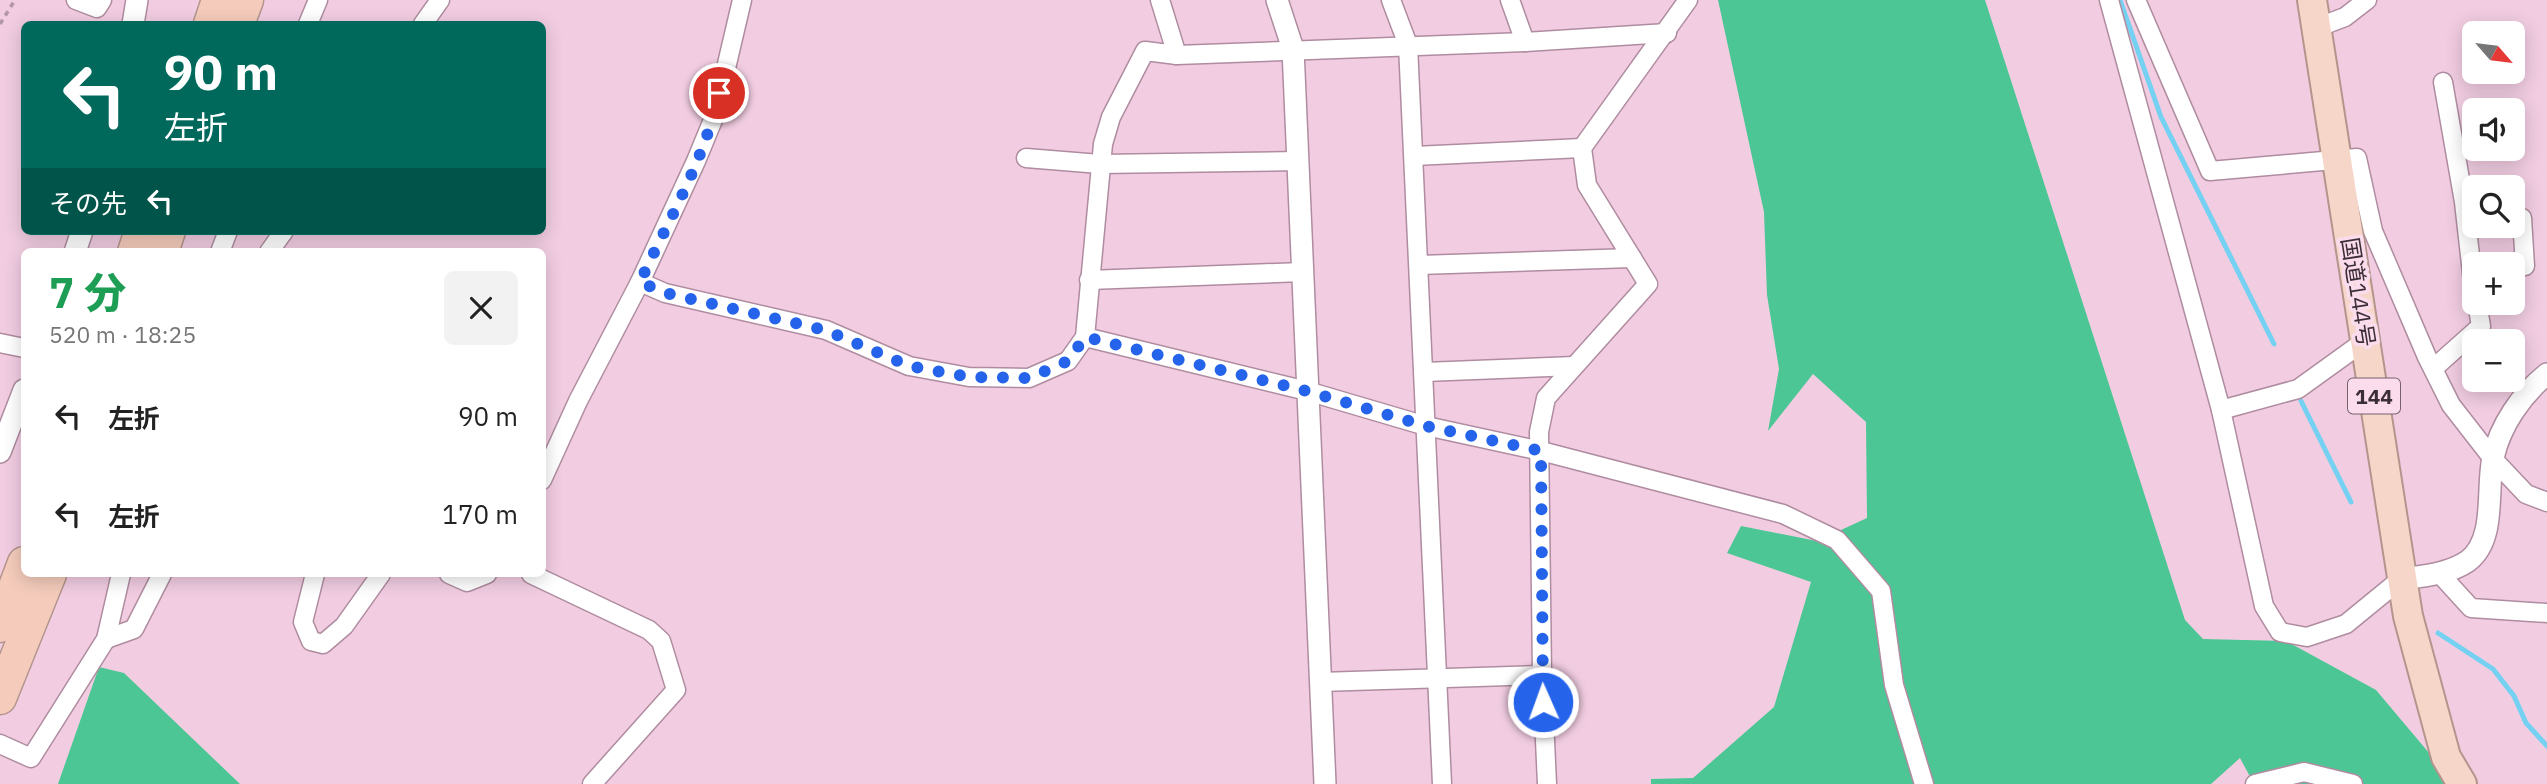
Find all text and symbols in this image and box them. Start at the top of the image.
north arrow [2462,21,2525,84]
map controls [2462,21,2525,392]
text: 90 m [164,40,278,103]
icon: left [49,49,140,140]
pin [689,63,749,123]
icon: arrive [700,74,738,112]
button: sound [2462,98,2525,161]
text: 左折 [164,106,228,148]
button: search [2462,175,2525,238]
icon: left [141,182,179,220]
text: その先 [49,186,127,220]
street label: 国道144号 [2336,235,2382,349]
button: + [2462,252,2525,315]
text: 7 分 [49,265,126,320]
button: close [444,271,518,345]
text: 520 m · 18:25 [49,319,196,349]
button: − [2462,329,2525,392]
road number: 144 [2348,378,2400,414]
icon: left [49,397,87,435]
text: 90 m [458,399,518,433]
text: 左折 [108,401,160,435]
icon: left [49,495,87,533]
text: 170 m [442,497,518,531]
text: 左折 [108,499,160,533]
position arrow [1506,665,1580,739]

